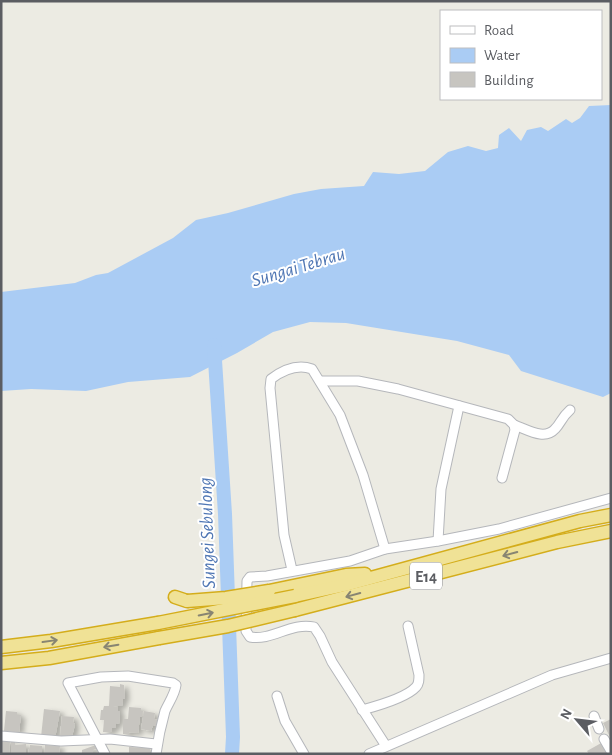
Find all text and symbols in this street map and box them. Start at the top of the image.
legend [440,10,602,100]
text: Road [484,23,514,38]
text: Water [484,48,520,63]
text: Building [484,73,534,88]
water label: Sungai Tebrau [249,244,347,291]
water label: Sungei Sebulong [196,477,219,589]
one-way arrow [502,550,518,560]
road number: E14 [410,562,442,590]
one-way arrow [345,591,361,601]
one-way arrow [197,609,213,618]
one-way arrow [41,636,57,646]
one-way arrow [104,642,120,652]
north arrow [552,695,602,745]
text: N [558,707,575,722]

